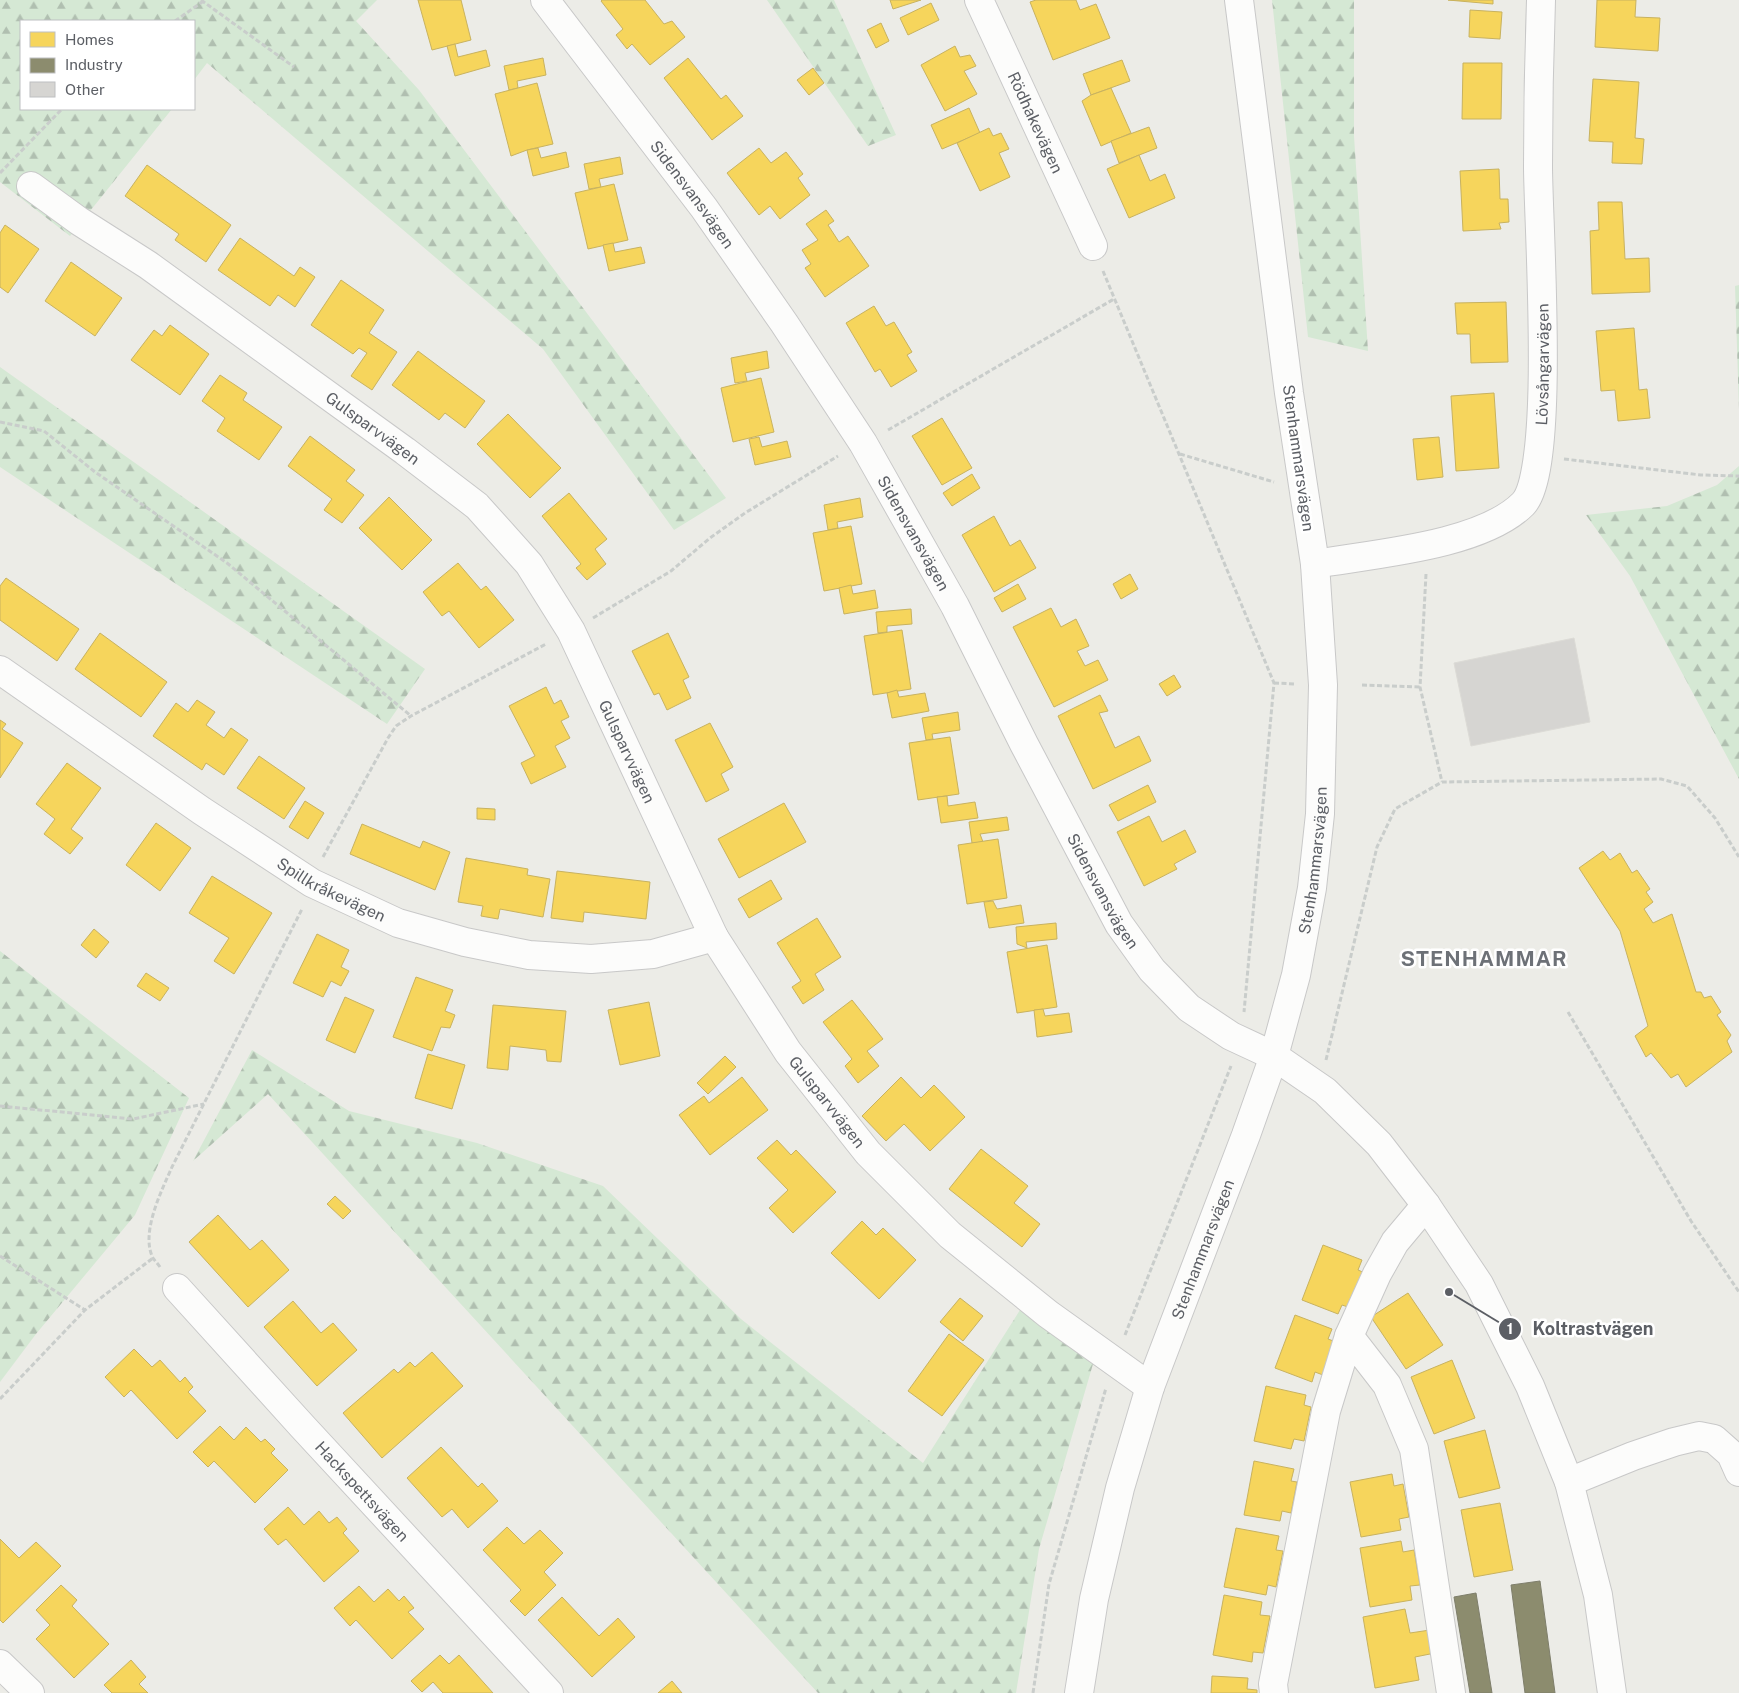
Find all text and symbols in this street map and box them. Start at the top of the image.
legend [20,20,195,110]
text: Homes [65,31,114,48]
text: Industry [65,56,123,73]
street label: Rödhakevägen [1004,69,1067,176]
text: Other [65,81,105,98]
street label: Sidensvansvägen [646,137,738,252]
street label: Lövsångarvägen [1532,303,1553,426]
street label: Stenhammarsvägen [1279,383,1318,533]
street label: Gulsparvvägen [322,388,423,469]
street label: Sidensvansvägen [873,472,953,594]
street label: Gulsparvvägen [595,697,659,806]
street label: Stenhammarsvägen [1295,786,1331,936]
street label: Sidensvansvägen [1063,830,1143,953]
street label: Spillkråkevägen [273,854,388,926]
district label: STENHAMMAR [1400,946,1568,971]
street label: Gulsparvvägen [785,1052,869,1152]
street label: Stenhammarsvägen [1168,1177,1238,1322]
callout: Koltrastvägen [1497,1312,1663,1345]
text: Koltrastvägen [1532,1318,1654,1339]
text: 1 [1507,1320,1513,1337]
street label: Hackspettsvägen [311,1438,413,1545]

